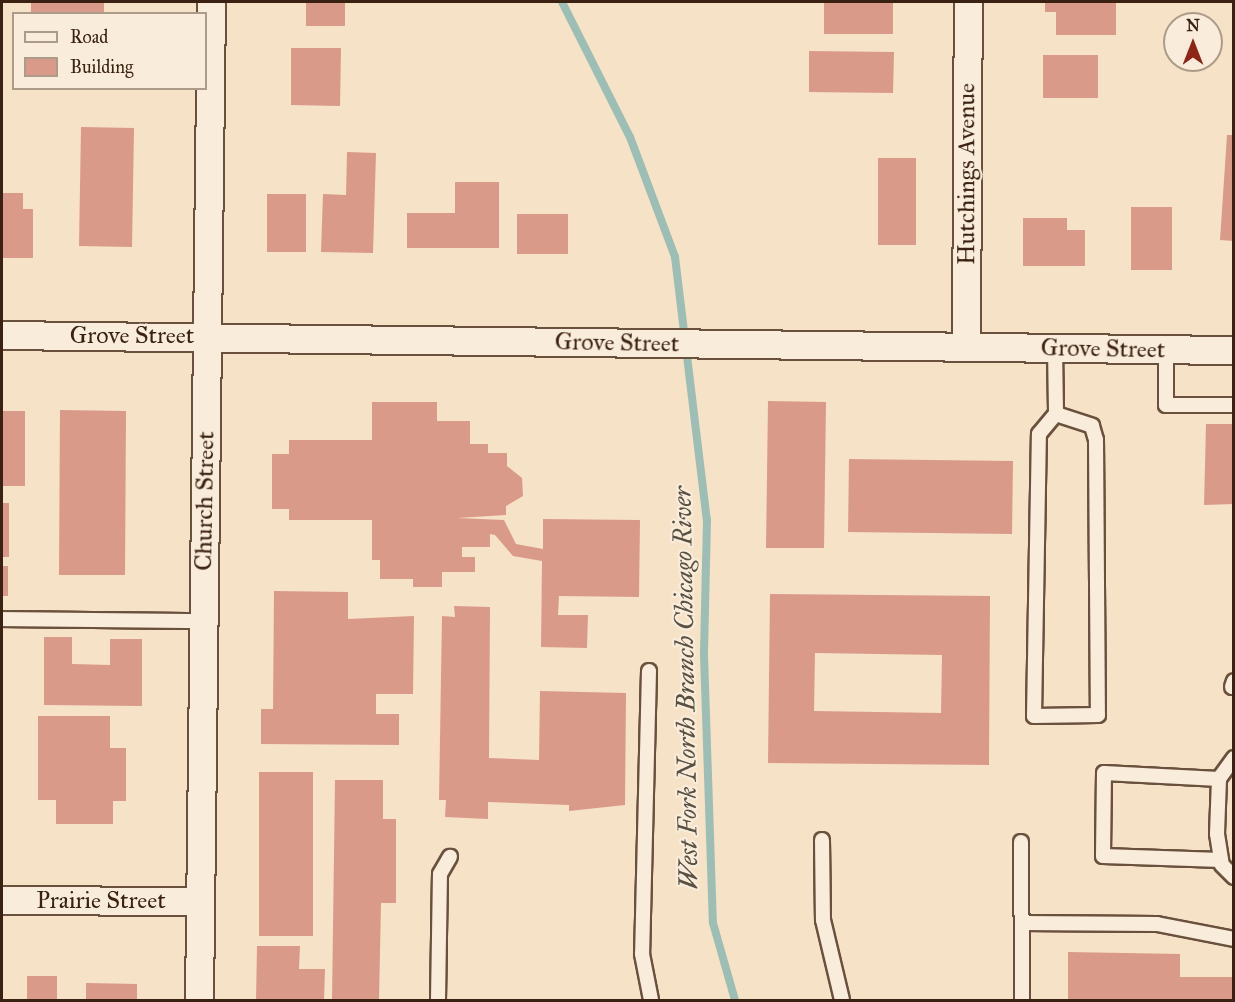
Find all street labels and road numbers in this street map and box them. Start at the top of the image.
street label: Hutchings Avenue [953,83,981,265]
street label: Grove Street [70,322,194,350]
street label: Grove Street [555,328,679,358]
street label: Grove Street [1041,334,1165,364]
street label: Church Street [189,431,221,571]
street label: Prairie Street [36,887,166,915]

